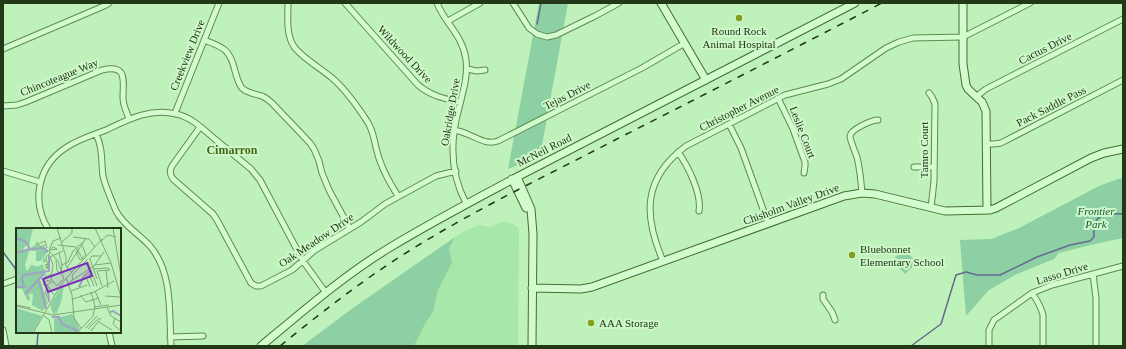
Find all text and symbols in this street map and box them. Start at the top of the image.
marker: Round Rock Animal Hospital [734,13,744,23]
street label: Creekview Drive [167,18,207,92]
street label: Wildwood Drive [375,23,435,85]
place label: Round Rock Animal Hospital [702,25,776,50]
street label: Cactus Drive [1017,29,1074,66]
street label: Chincoteague Way [18,56,100,98]
street label: Oakridge Drive [438,77,462,147]
street label: Tejas Drive [542,78,592,112]
street label: Christopher Avenue [697,83,781,133]
street label: Pack Saddle Pass [1014,83,1088,129]
street label: Leslie Court [788,104,818,160]
street label: Tamro Court [918,122,930,178]
street label: McNeil Road [515,131,574,169]
district label: Cimarron [206,143,258,157]
street label: Chisholm Valley Drive [741,181,841,227]
park label: Frontier Park [1077,205,1115,230]
street label: Oak Meadow Drive [276,211,356,269]
inset map [16,228,121,333]
place label: Bluebonnet Elementary School [860,243,944,268]
marker: Bluebonnet Elementary School [847,250,857,260]
street label: Lasso Drive [1035,259,1089,287]
place label: AAA Storage [599,317,659,329]
marker: AAA Storage [586,318,596,328]

